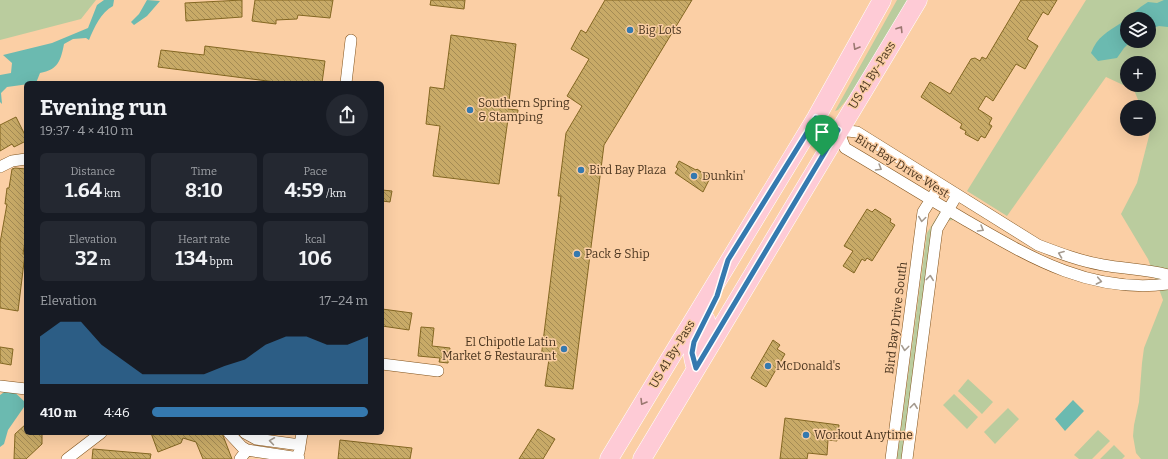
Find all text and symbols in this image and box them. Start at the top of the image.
map controls [1120,12,1156,136]
button: layers [1120,12,1156,48]
place label: Big Lots [638,23,682,37]
marker: Big Lots [625,25,635,35]
one-way arrow [895,26,903,33]
street label: US 41 By-Pass [846,38,898,111]
one-way arrow [854,42,861,50]
button: + [1120,56,1156,92]
text: Evening run [40,94,167,121]
button: share [326,94,368,136]
place label: Southern Spring & Stamping [478,96,570,124]
button: − [1120,100,1156,136]
marker: Southern Spring & Stamping [465,105,475,115]
pin [805,115,839,156]
icon: arrive [811,121,833,143]
text: 19:37 · 4 × 410 m [40,123,133,138]
street label: Bird Bay Drive West [852,131,952,201]
place label: Bird Bay Plaza [589,163,667,177]
one-way arrow [875,163,882,171]
text: Distance [70,165,115,178]
text: Time [191,165,217,178]
text: Pace [303,165,327,178]
marker: Bird Bay Plaza [576,165,586,175]
place label: Dunkin' [702,169,745,183]
marker: Dunkin' [689,171,699,181]
text: 1.64 [65,178,102,202]
text: 8:10 [185,178,223,202]
text: 4:59 [284,178,324,202]
text: km [102,187,121,200]
text: /km [324,187,346,200]
one-way arrow [918,216,927,222]
one-way arrow [977,225,984,232]
text: Elevation [69,233,117,246]
text: Heart rate [178,233,230,246]
text: kcal [305,233,326,246]
text: 32 [75,246,98,270]
text: 134 [175,246,207,270]
text: 106 [299,246,332,270]
place label: Pack & Ship [585,247,650,261]
marker: Pack & Ship [572,249,582,259]
one-way arrow [1058,251,1065,259]
text: m [98,255,110,268]
text: bpm [207,255,233,268]
street label: Bird Bay Drive South [882,261,910,375]
one-way arrow [925,274,934,281]
one-way arrow [1096,277,1102,285]
text: Elevation [40,293,97,308]
text: 17–24 m [319,293,368,308]
street label: US 41 By-Pass [646,317,698,391]
place label: El Chipotle Latin Market & Restaurant [442,335,557,363]
marker: El Chipotle Latin Market & Restaurant [559,344,569,354]
one-way arrow [901,345,910,351]
place label: McDonald's [776,359,841,373]
marker: McDonald's [763,361,773,371]
one-way arrow [640,398,647,405]
one-way arrow [909,403,918,410]
text: 410 m [40,405,77,420]
text: 4:46 [104,405,130,420]
place label: Workout Anytime [814,428,913,442]
marker: Workout Anytime [801,430,811,440]
one-way arrow [269,437,275,446]

